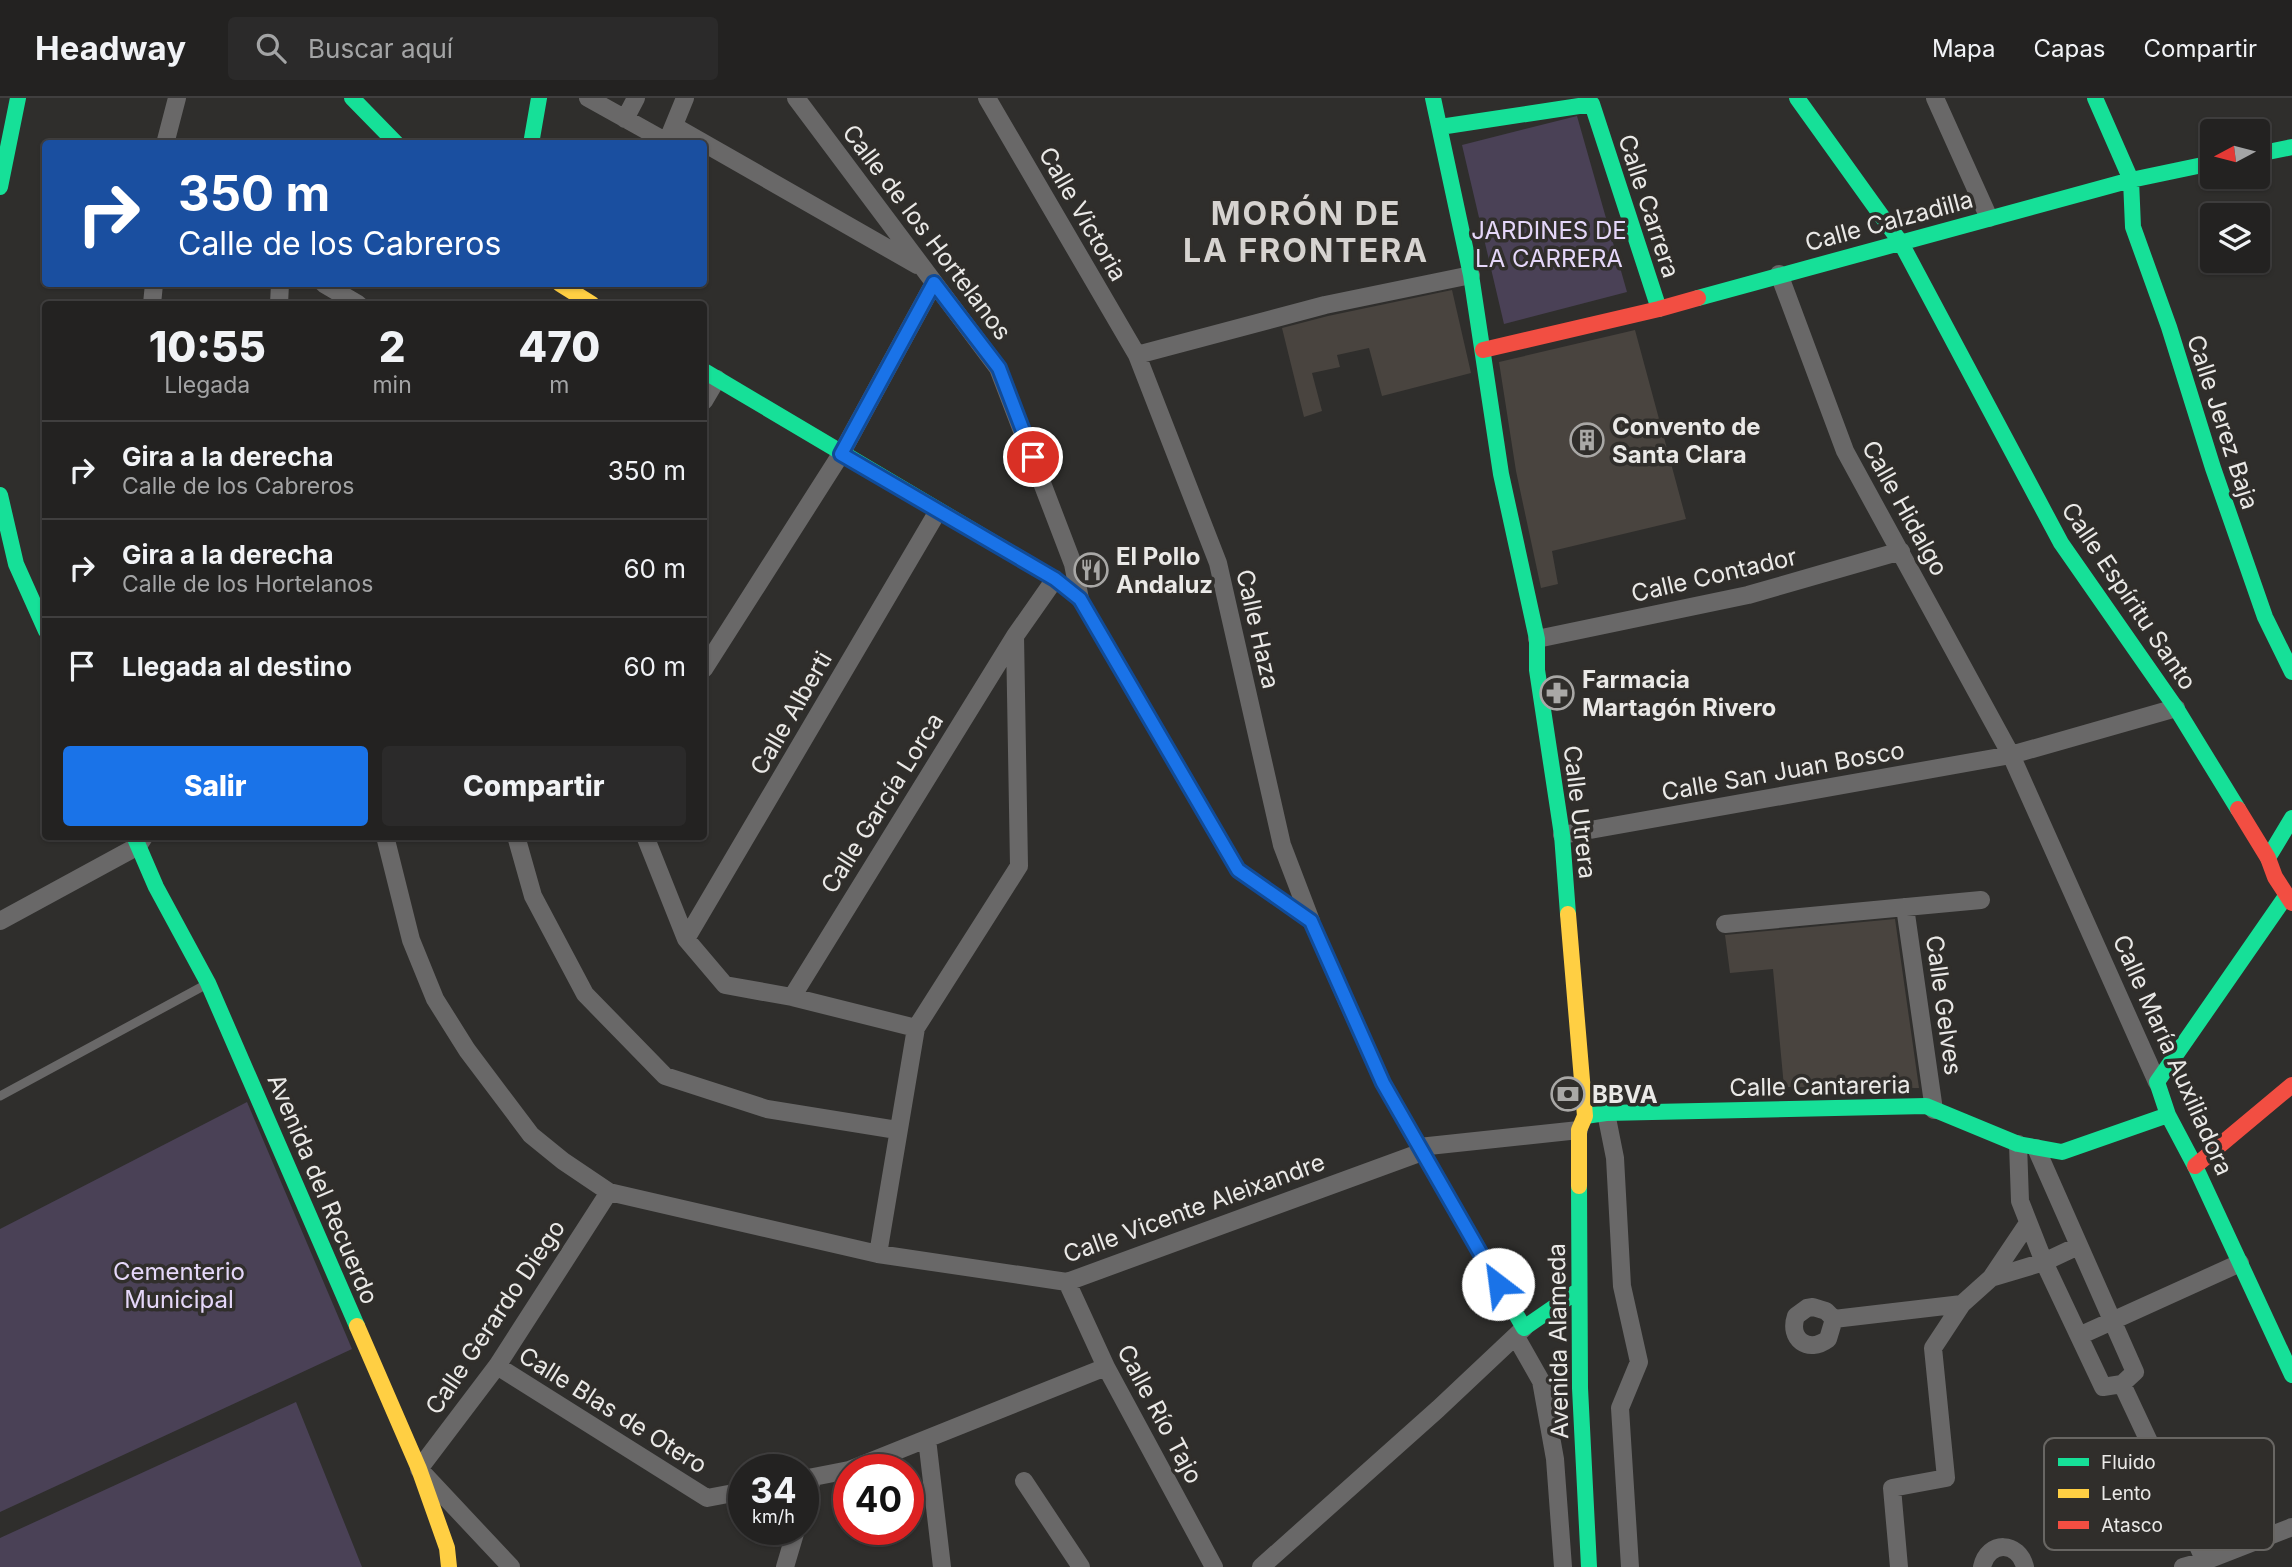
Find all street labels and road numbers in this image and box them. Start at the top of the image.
street label: Calle de los Hortelanos [837,119,1017,345]
street label: Calle Carrera [1612,131,1686,281]
street label: Calle Victoria [1033,142,1133,286]
street label: Calle Calzadilla [1802,185,1976,257]
street label: Calle Jerez Baja [2181,331,2265,513]
street label: Calle Hidalgo [1856,435,1954,581]
street label: Calle Espíritu Santo [2055,497,2203,695]
street label: Calle Contador [1628,542,1800,608]
street label: Calle Haza [1230,567,1286,691]
street label: Calle Alberti [744,646,838,780]
street label: Calle García Lorca [815,707,949,899]
street label: Calle San Juan Bosco [1659,735,1907,807]
street label: Calle Utrera [1557,744,1603,880]
street label: Calle María Auxiliadora [2107,930,2239,1180]
street label: Calle Gelves [1920,933,1968,1077]
street label: Avenida del Recuerdo [261,1070,385,1308]
street label: Calle Cantareria [1729,1070,1911,1102]
street label: Calle Vicente Aleixandre [1059,1147,1329,1269]
street label: Calle Gerardo Diego [419,1214,571,1420]
street label: Avenida Alameda [1542,1243,1574,1439]
street label: Calle Blas de Otero [514,1340,712,1480]
street label: Calle Río Tajo [1111,1340,1209,1488]

